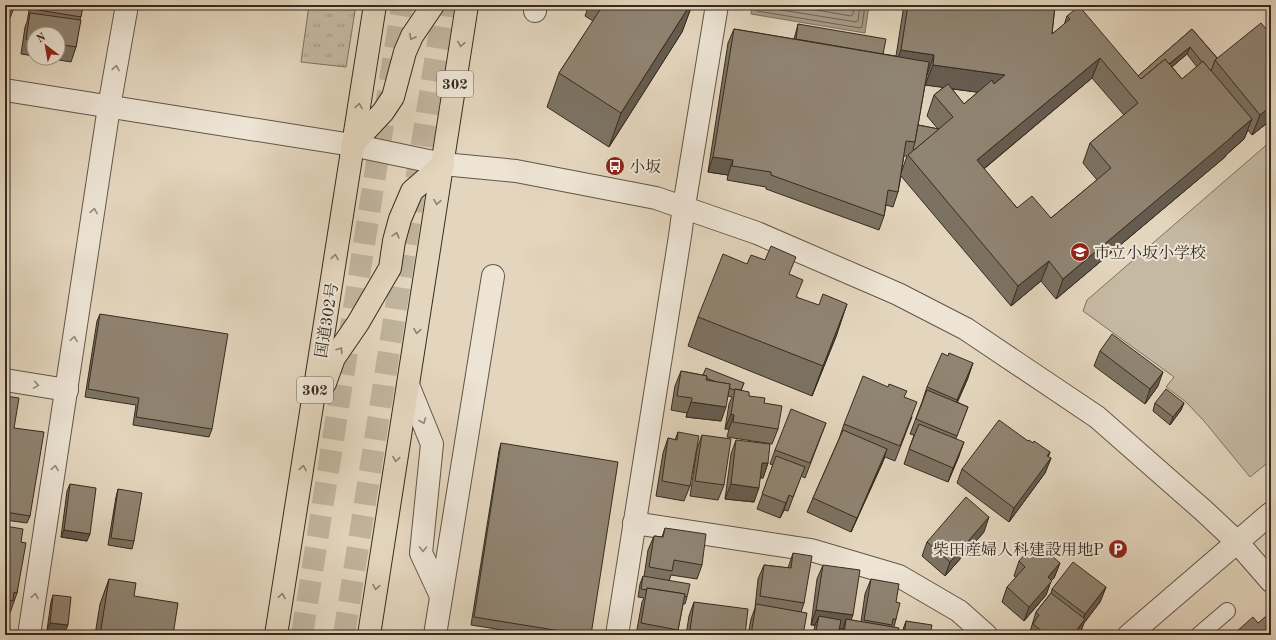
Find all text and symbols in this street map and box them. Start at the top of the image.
north arrow [26,26,66,66]
text: N [35,32,49,46]
one-way arrow [409,33,416,40]
one-way arrow [457,40,466,47]
one-way arrow [111,65,120,71]
road number: 302 [437,71,473,97]
one-way arrow [354,103,363,109]
bus stop icon: 小坂 [604,155,626,177]
place label: 小坂 [629,158,661,176]
one-way arrow [433,199,441,205]
one-way arrow [89,208,98,214]
one-way arrow [391,231,400,238]
school or university icon: 市立小坂小学校 [1069,241,1091,263]
place label: 市立小坂小学校 [1094,244,1206,262]
one-way arrow [330,254,339,260]
street label: 国道302号 [312,281,342,359]
one-way arrow [413,328,422,334]
one-way arrow [69,336,78,343]
one-way arrow [335,347,342,354]
road number: 302 [297,377,333,403]
one-way arrow [33,380,39,389]
one-way arrow [418,417,426,425]
one-way arrow [393,456,401,462]
one-way arrow [50,465,59,471]
one-way arrow [298,465,306,471]
parking icon: 柴田産婦人科建設用地P [1107,538,1129,560]
place label: 柴田産婦人科建設用地P [933,541,1104,559]
one-way arrow [418,545,427,552]
one-way arrow [372,584,381,591]
one-way arrow [30,593,39,600]
one-way arrow [277,593,286,600]

